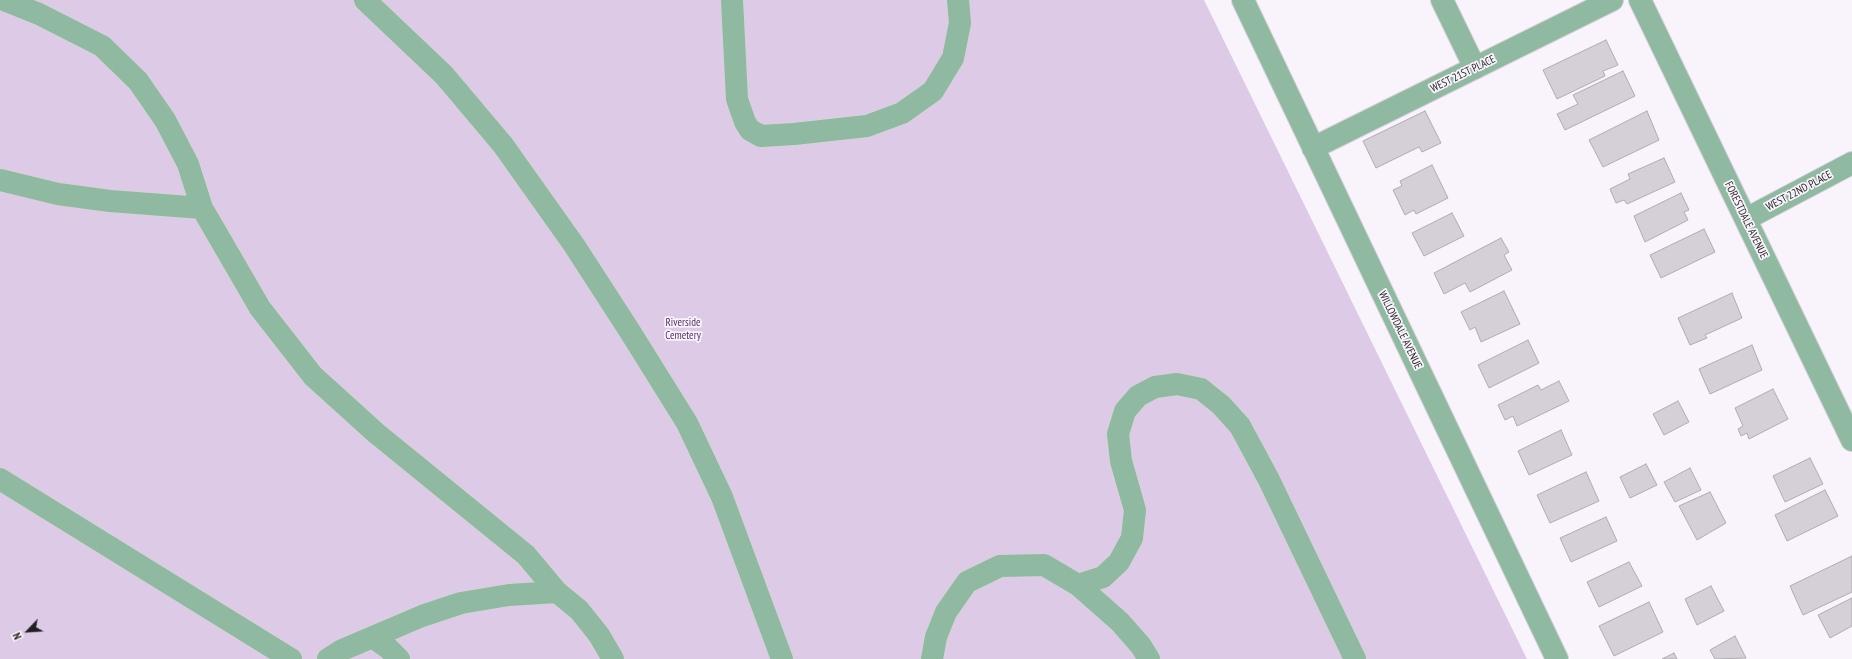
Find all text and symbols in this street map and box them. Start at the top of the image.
street label: WEST 21ST PLACE [1429,53,1497,95]
street label: WEST 22ND PLACE [1764,168,1834,214]
street label: FORESTDALE AVENUE [1722,180,1770,260]
street label: WILLOWDALE AVENUE [1375,289,1425,371]
park label: Riverside Cemetery [665,316,701,342]
north arrow [8,611,48,651]
text: N [10,630,25,642]

